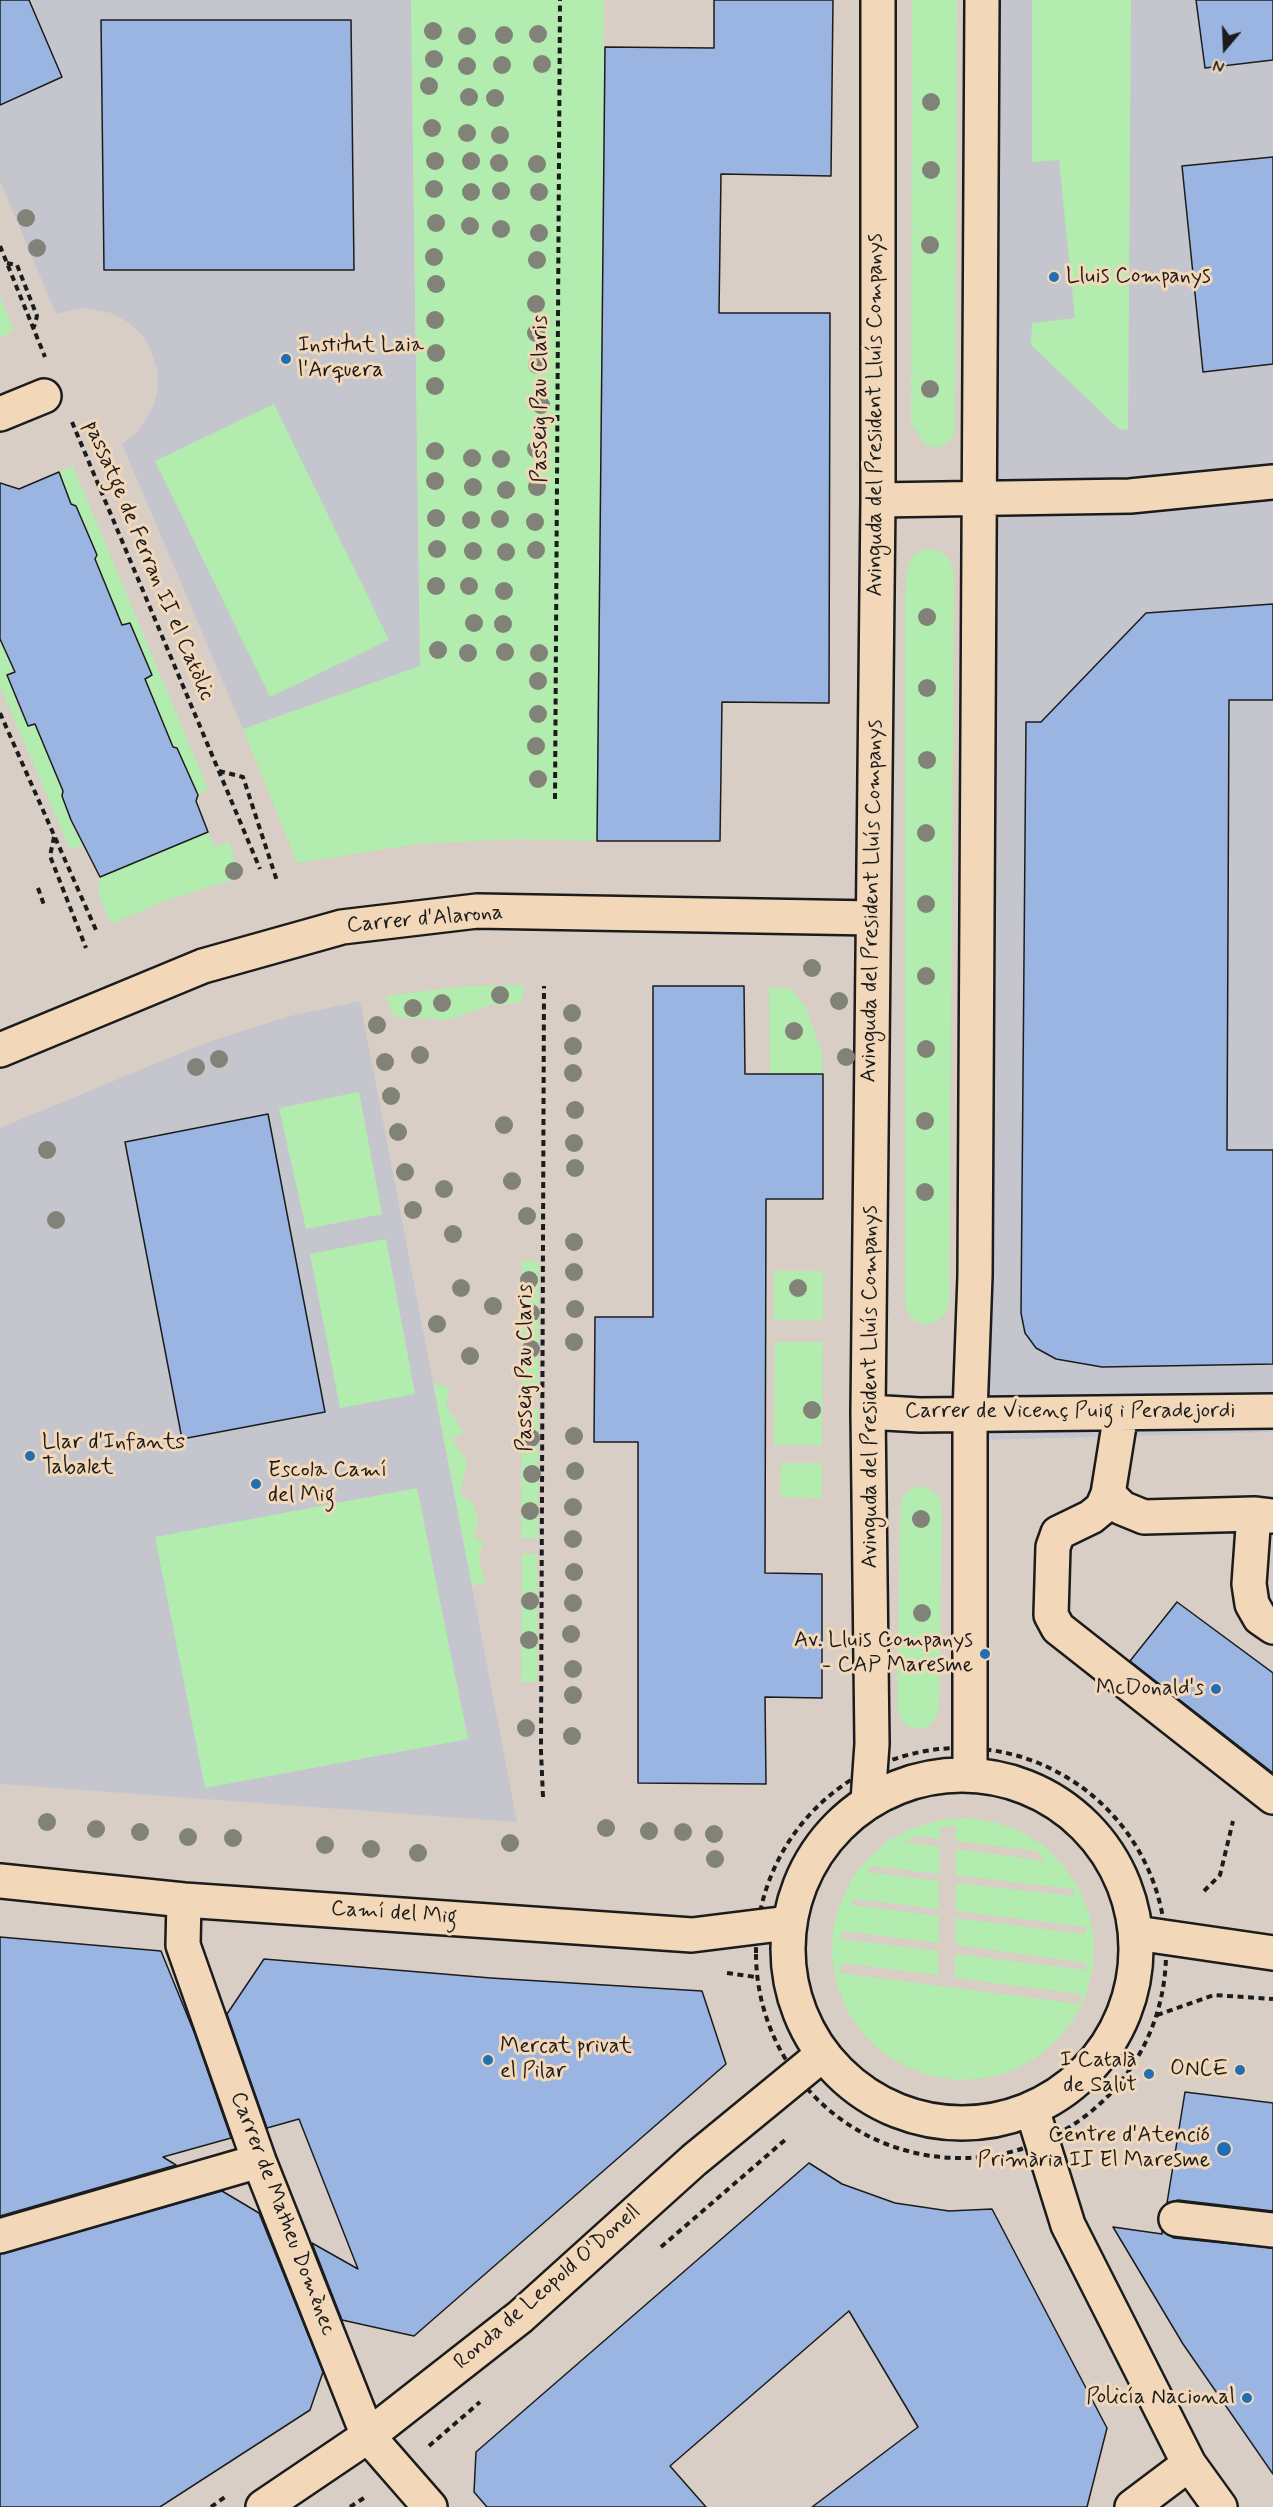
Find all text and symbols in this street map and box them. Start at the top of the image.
north arrow [1195,18,1255,78]
text: N [1211,54,1227,77]
street label: Avinguda del President Lluís Companys [863,233,889,597]
place label: Lluis Companys [1066,264,1211,290]
marker: Lluis Companys [1047,270,1061,284]
street label: Passeig Pau Claris [528,315,554,483]
place label: Institut Laia l'Arquera [298,333,424,384]
marker: Institut Laia l'Arquera [279,352,293,366]
street label: passatge de Ferran II el Catòlic [77,417,219,705]
street label: Avinguda del President Lluís Companys [857,719,889,1083]
street label: Carrer d'Alarona [346,900,504,940]
street label: Avinguda del President Lluís Companys [858,1205,884,1569]
street label: Passeig Pau Claris [513,1284,539,1452]
street label: Carrer de Vicenç Puig i Peradejordi [905,1399,1235,1425]
place label: Llar d'Infants Tabalet [42,1430,185,1482]
marker: Llar d'Infants Tabalet [23,1449,37,1463]
place label: Escola Camí del Mig [268,1458,387,1510]
marker: Escola Camí del Mig [249,1477,263,1491]
place label: Av. Lluis Companys - CAP Maresme [794,1628,973,1680]
marker: Av. Lluis Companys - CAP Maresme [978,1647,992,1661]
place label: McDonald's [1096,1676,1204,1702]
marker: McDonald's [1209,1682,1223,1696]
street label: Camí del Mig [330,1896,458,1932]
place label: Mercat privat el Pilar [500,2034,632,2086]
place label: I Català de Salut [1060,2048,1137,2100]
marker: Mercat privat el Pilar [481,2053,495,2067]
place label: ONCE [1170,2057,1228,2083]
marker: ONCE [1233,2063,1247,2077]
marker: I Català de Salut [1142,2067,1156,2081]
street label: Carrer de Matheu Domènec [223,2088,341,2340]
place label: Centre d'Atenció Primària II El Maresme [978,2123,1210,2174]
marker: Centre d'Atenció Primària II El Maresme [1215,2140,1233,2158]
street label: Ronda de Leopold O'Donell [449,2200,647,2376]
place label: Policía Nacional [1086,2385,1235,2411]
marker: Policía Nacional [1240,2391,1254,2405]

